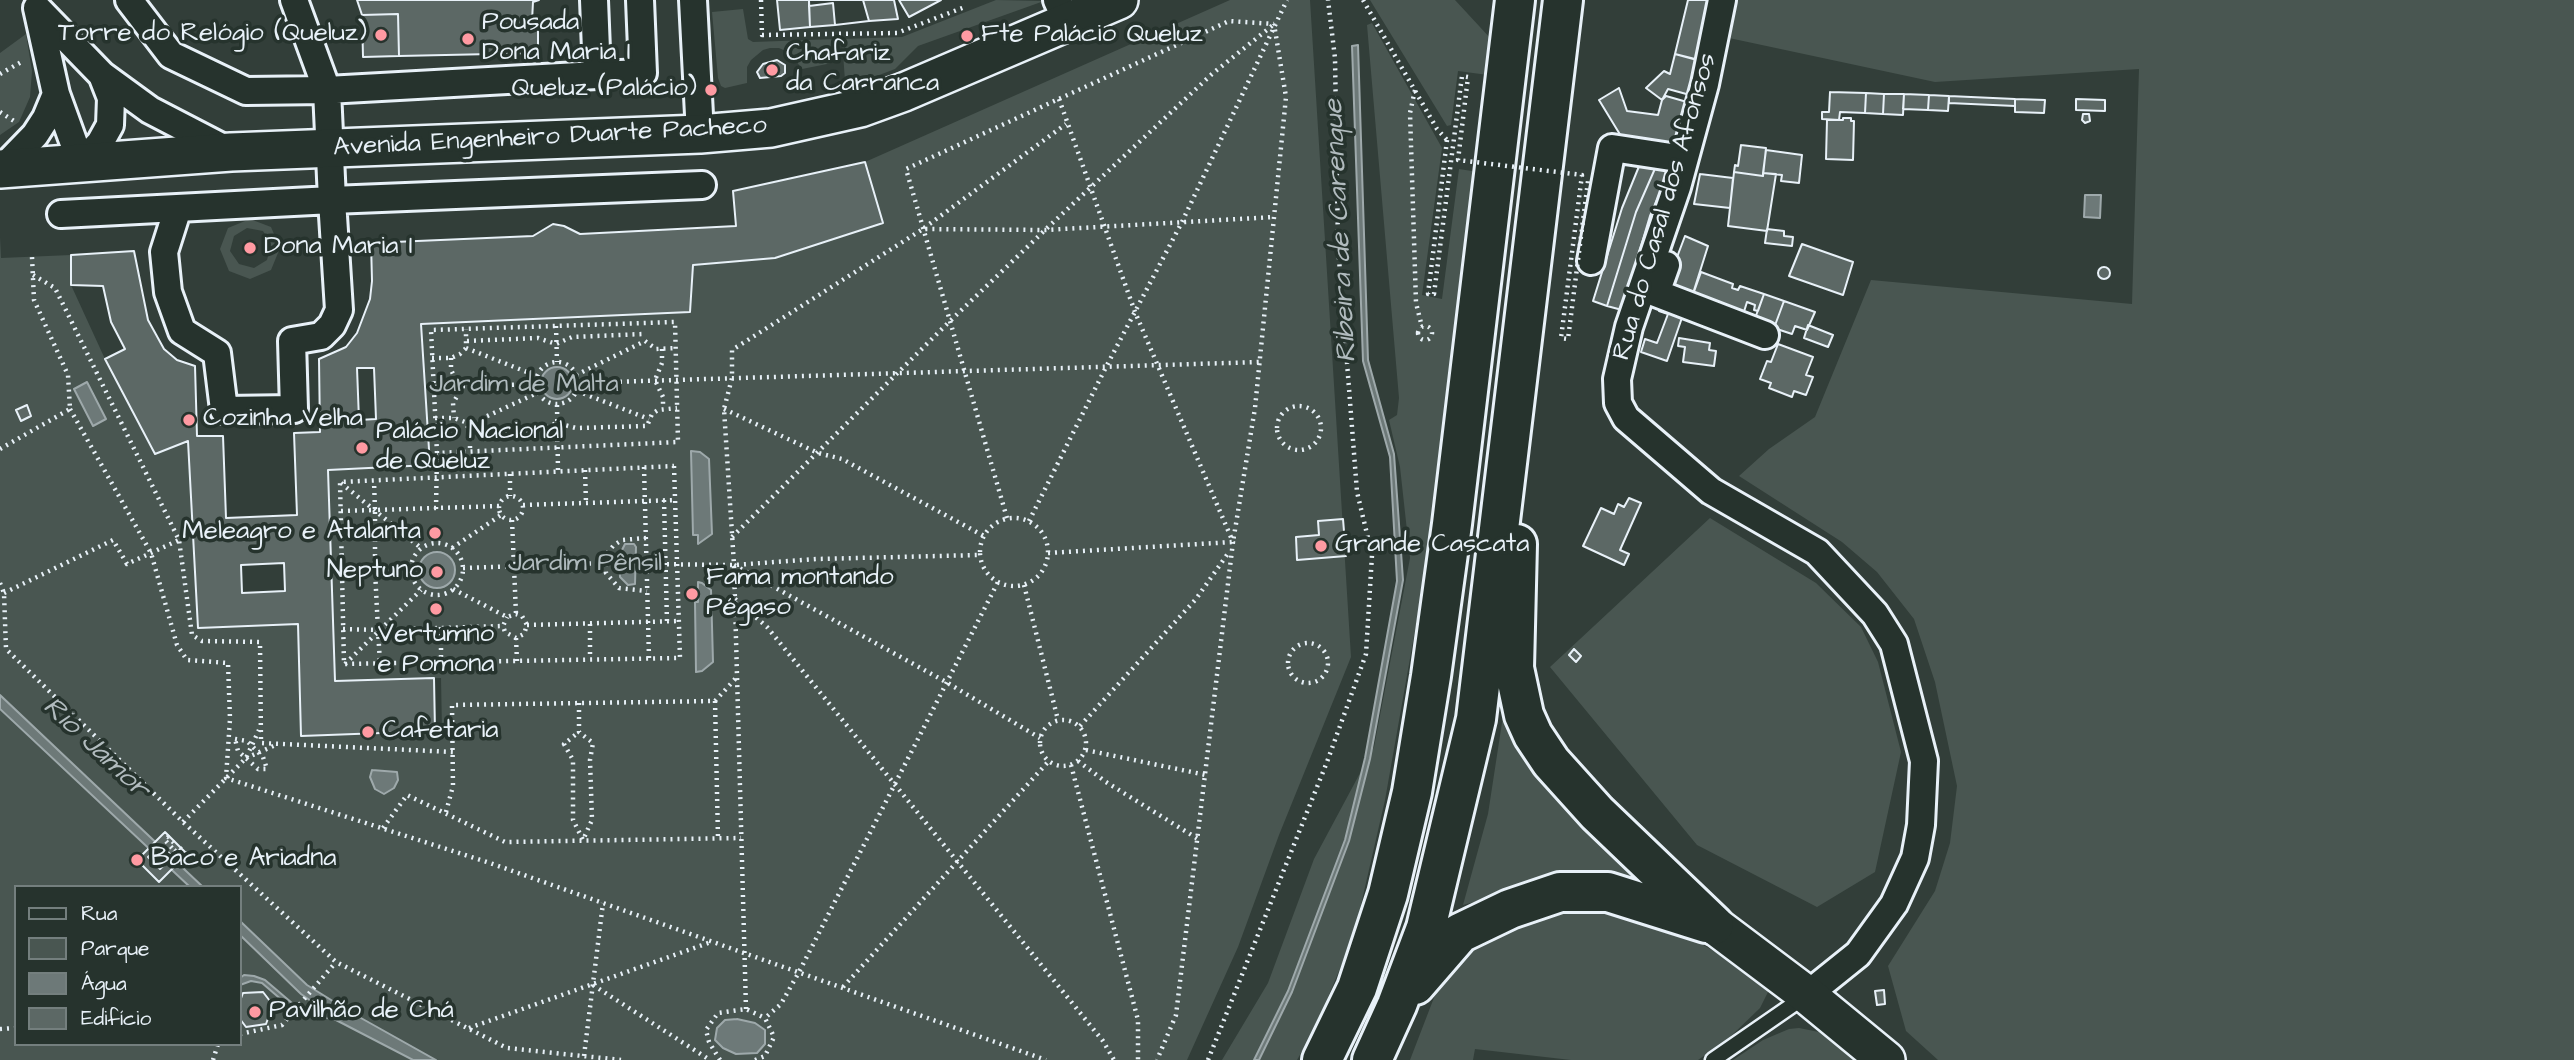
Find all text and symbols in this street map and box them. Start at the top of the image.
place label: Pousada Dona Maria I [482,8,631,70]
place label: Torre do Relógio (Queluz) [58,19,367,51]
place label: Fte Palácio Queluz [981,20,1203,52]
marker: Torre do Relógio (Queluz) [373,27,389,43]
marker: Fte Palácio Queluz [959,28,975,44]
marker: Pousada Dona Maria I [460,31,476,47]
place label: Chafariz da Carranca [786,39,939,100]
street label: Rua do Casal dos Afonsos [1607,50,1725,364]
marker: Chafariz da Carranca [764,62,780,78]
place label: Queluz (Palácio) [512,74,697,106]
marker: Queluz (Palácio) [703,82,719,98]
water label: Ribeira de Carenque [1318,99,1366,363]
street label: Avenida Engenheiro Duarte Pacheco [332,111,768,165]
place label: Dona Maria I [264,232,413,264]
marker: Dona Maria I [242,240,258,256]
park label: Jardim de Malta [429,370,619,402]
place label: Cozinha Velha [203,404,363,436]
marker: Cozinha Velha [181,412,197,428]
place label: Palácio Nacional de Queluz [376,417,563,478]
marker: Palácio Nacional de Queluz [354,440,370,456]
place label: Meleagro e Atalanta [182,517,421,549]
marker: Meleagro e Atalanta [427,525,443,541]
place label: Grande Cascata [1335,530,1529,562]
marker: Grande Cascata [1313,538,1329,554]
park label: Jardim Pênsil [508,549,662,581]
place label: Neptuno [327,556,423,588]
place label: Fama montando Pégaso [706,563,894,624]
marker: Neptuno [429,564,445,580]
marker: Fama montando Pégaso [684,586,700,602]
marker: Vertumno e Pomona [428,601,444,617]
place label: Vertumno e Pomona [378,620,494,682]
water label: Rio Jamor [35,691,155,807]
place label: Cafetaria [382,716,498,748]
marker: Cafetaria [360,724,376,740]
place label: Baco e Ariadna [151,844,336,876]
marker: Baco e Ariadna [129,852,145,868]
legend [14,885,242,1046]
text: Rua [81,899,117,928]
text: Parque [81,934,149,963]
text: Água [81,969,127,998]
place label: Pavilhão de Chá [269,996,454,1028]
text: Edifício [81,1004,151,1033]
marker: Pavilhão de Chá [247,1004,263,1020]

